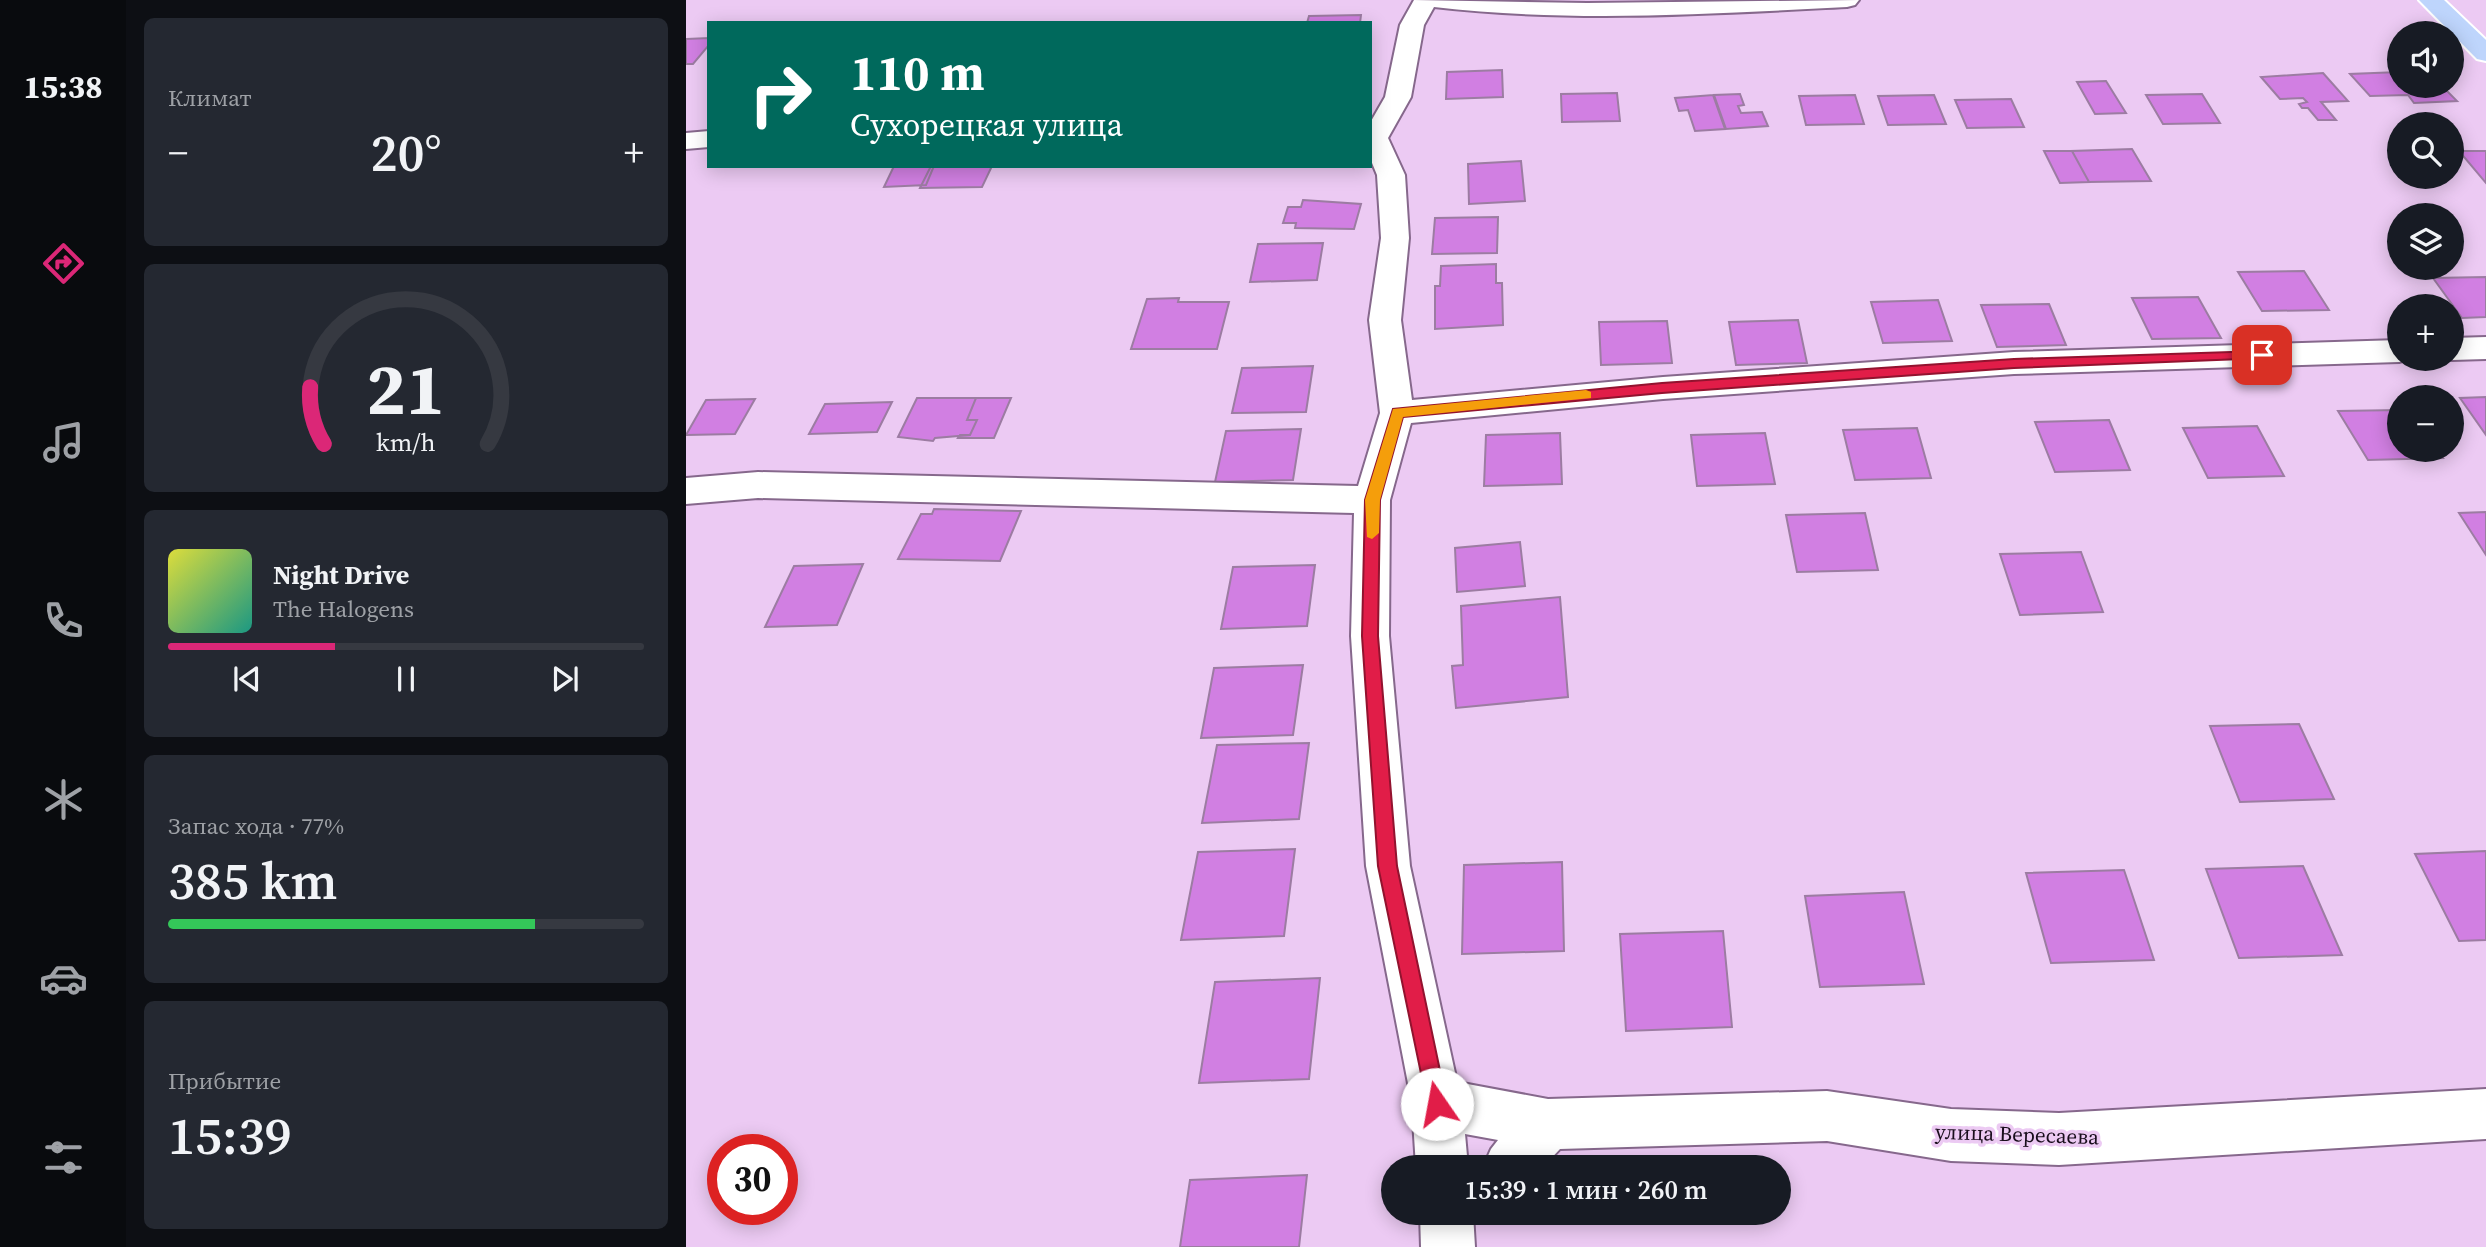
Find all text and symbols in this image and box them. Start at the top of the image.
map controls [2387,21,2464,462]
button: sound [2387,21,2464,98]
text: 110 m [850,39,985,106]
icon: right [735,49,826,140]
text: 15:38 [24,65,102,109]
text: Климат [168,82,252,114]
text: Сухорецкая улица [850,103,1123,147]
button: search [2387,112,2464,189]
text: 20° [370,117,442,188]
text: − [168,127,188,179]
text: + [624,127,644,179]
button: layers [2387,203,2464,280]
icon: directions [39,239,88,288]
button: + [2387,294,2464,371]
pin [2232,325,2292,385]
icon: arrive [2243,336,2281,374]
text: 21 [367,339,445,438]
button: − [2387,385,2464,462]
icon: music [39,418,88,467]
text: km/h [376,424,436,458]
text: Night Drive [273,557,409,593]
text: The Halogens [273,593,414,625]
icon: phone [39,596,88,645]
icon: previous [228,660,266,698]
icon: pause [387,660,425,698]
icon: next [546,660,584,698]
icon: climate [39,775,88,824]
text: Запас хода · 77% [168,810,344,842]
text: 385 km [168,845,337,916]
icon: car [39,954,88,1003]
text: Прибытие [168,1065,281,1097]
position arrow [1400,1067,1474,1141]
text: 15:39 [168,1100,292,1171]
street label: улица Вересаева [1935,1117,2100,1151]
icon: filters [39,1133,88,1182]
speed limit sign: 30 [707,1134,798,1225]
text: 15:39 · 1 мин · 260 m [1465,1172,1707,1208]

